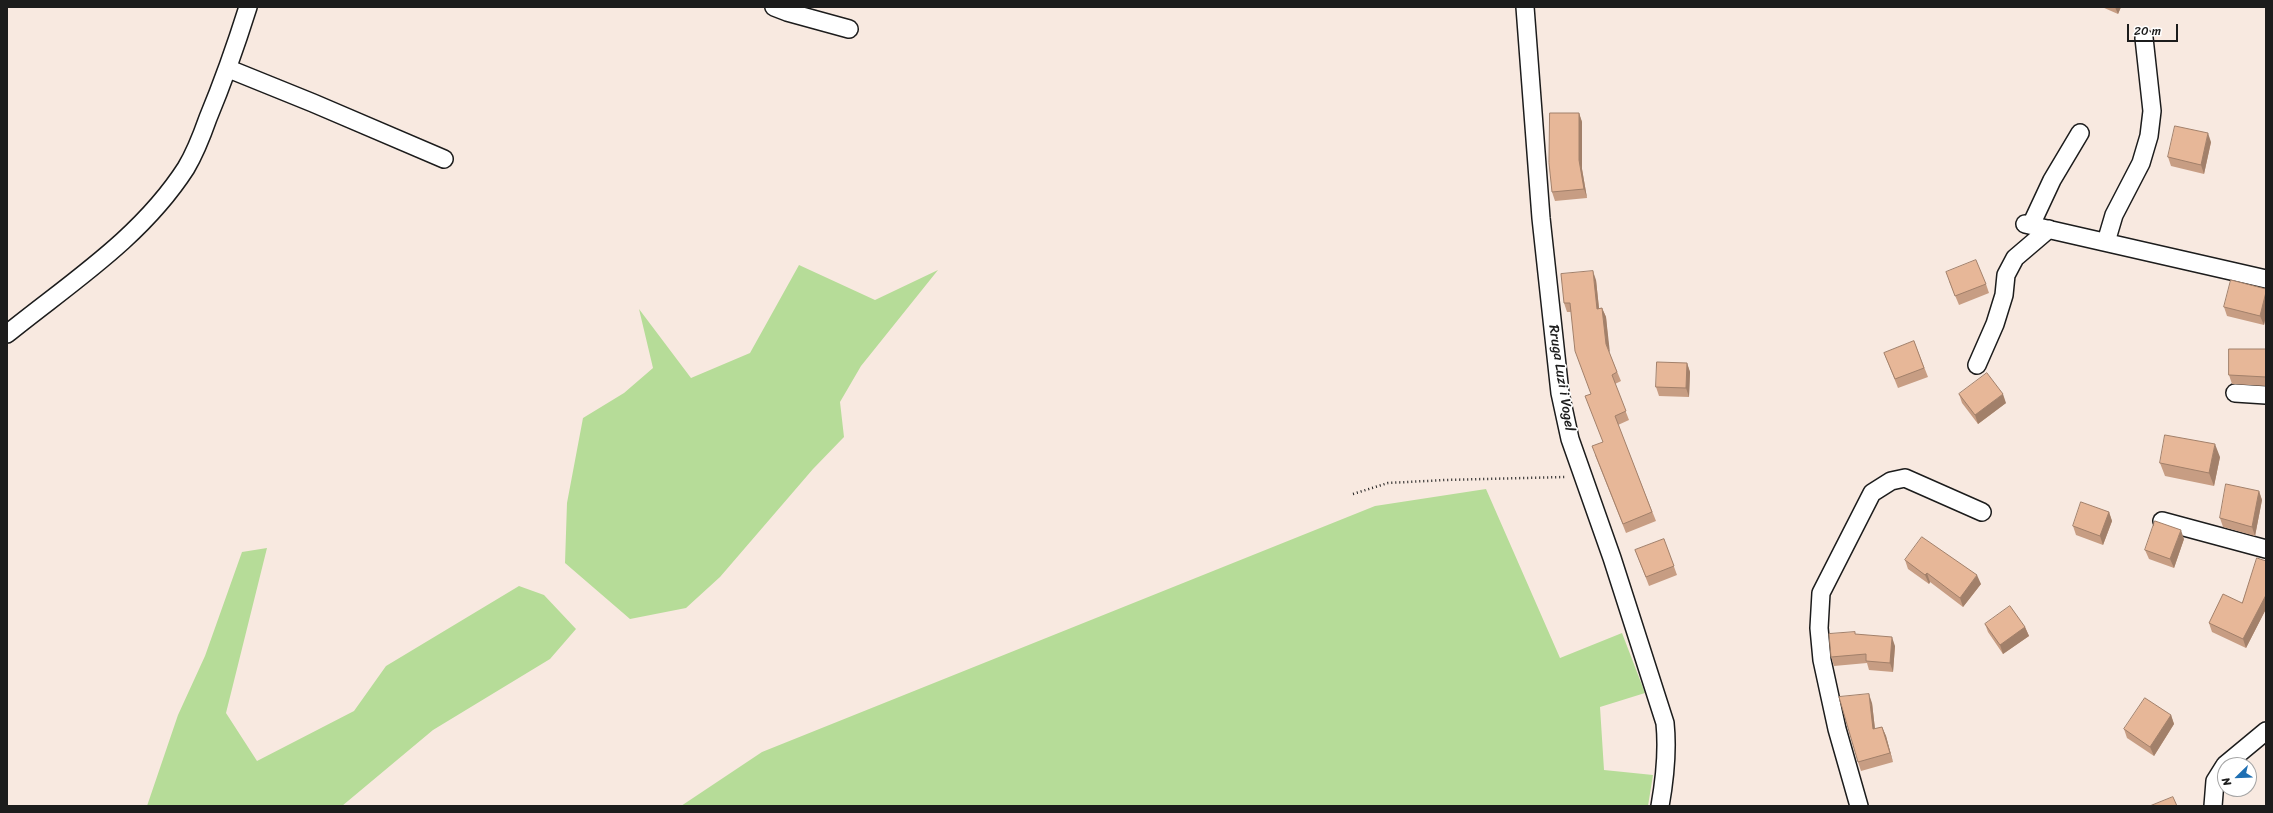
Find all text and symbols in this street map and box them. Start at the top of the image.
scale bar [2129,16,2180,42]
text: 20 m [2134,20,2161,42]
street label: Rruga Luzi i Vogel [1544,324,1578,432]
north arrow [2217,757,2257,797]
text: N [2216,774,2237,789]

